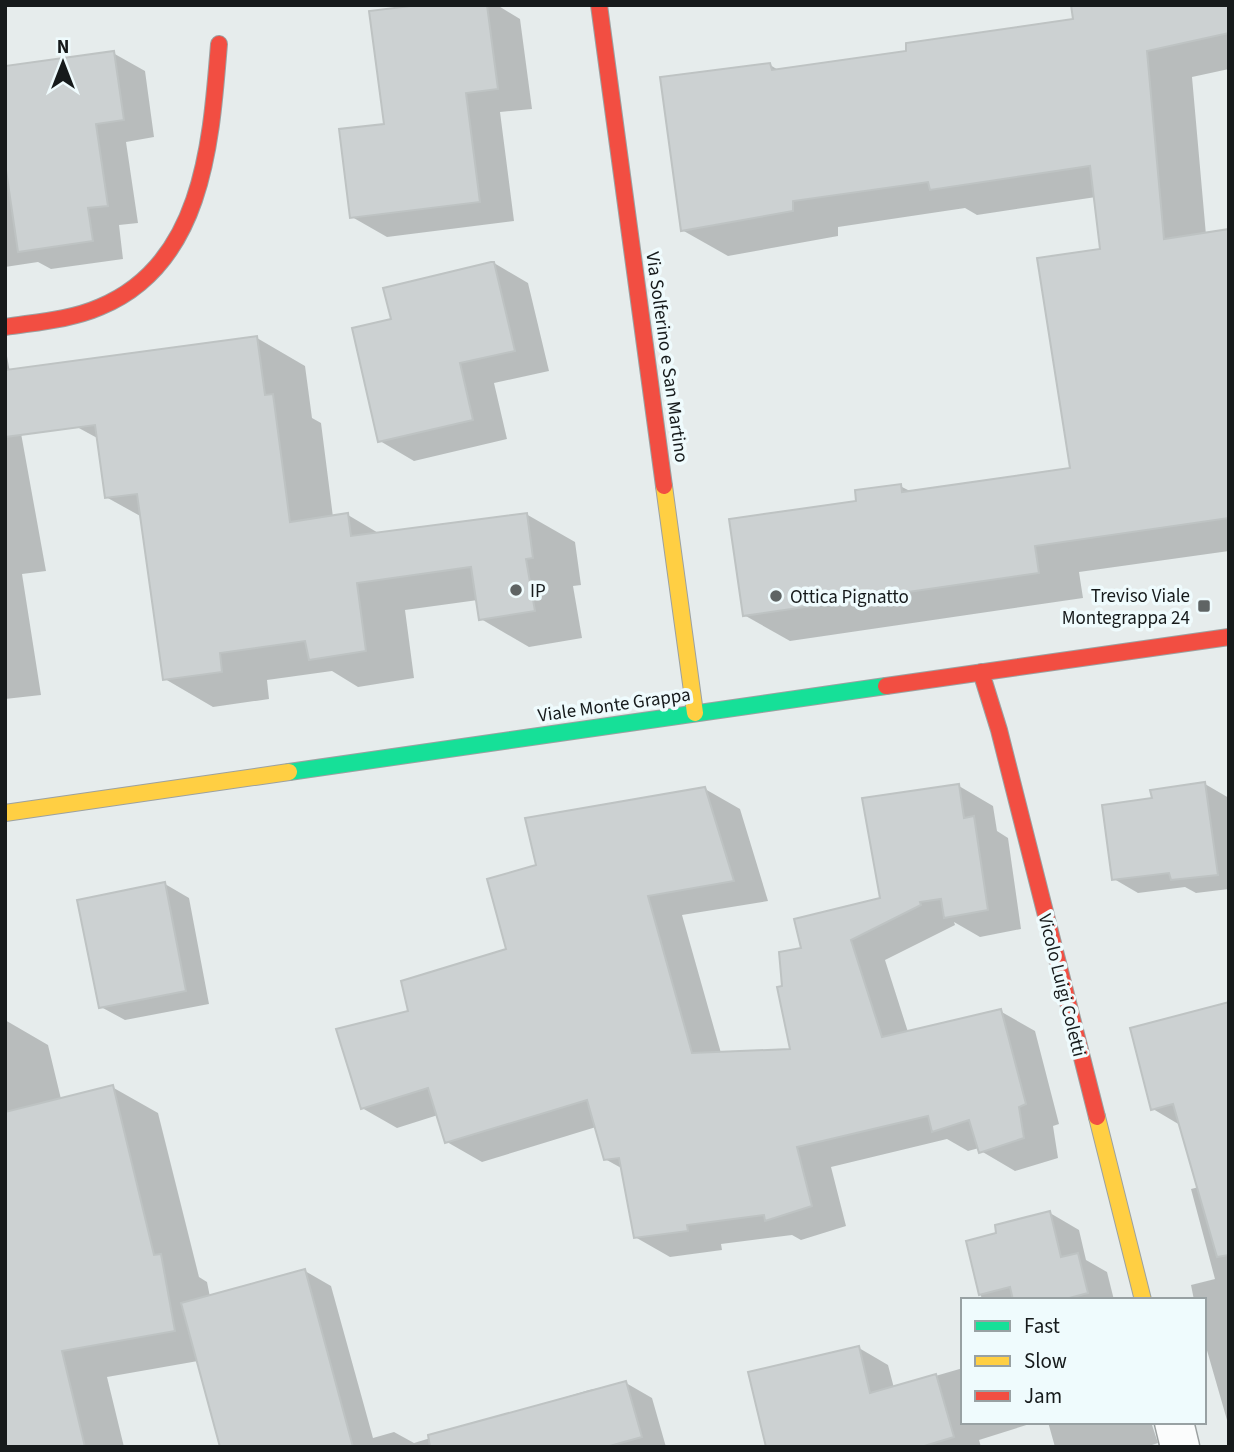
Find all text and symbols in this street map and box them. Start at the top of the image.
north arrow [28,28,98,98]
text: N [57,34,69,61]
street label: Via Solferino e San Martino [638,250,695,464]
place label: IP [530,578,546,605]
marker: IP [508,582,524,598]
place label: Treviso Viale Montegrappa 24 [1062,583,1190,632]
place label: Ottica Pignatto [790,584,909,611]
marker: Ottica Pignatto [768,588,784,604]
marker: Treviso Viale Montegrappa 24 [1196,598,1212,614]
street label: Viale Monte Grappa [536,681,692,730]
street label: Vicolo Luigi Coletti [1031,911,1092,1060]
legend [961,1298,1206,1424]
text: Fast [1024,1311,1060,1341]
text: Slow [1024,1346,1067,1376]
text: Jam [1024,1381,1062,1411]

